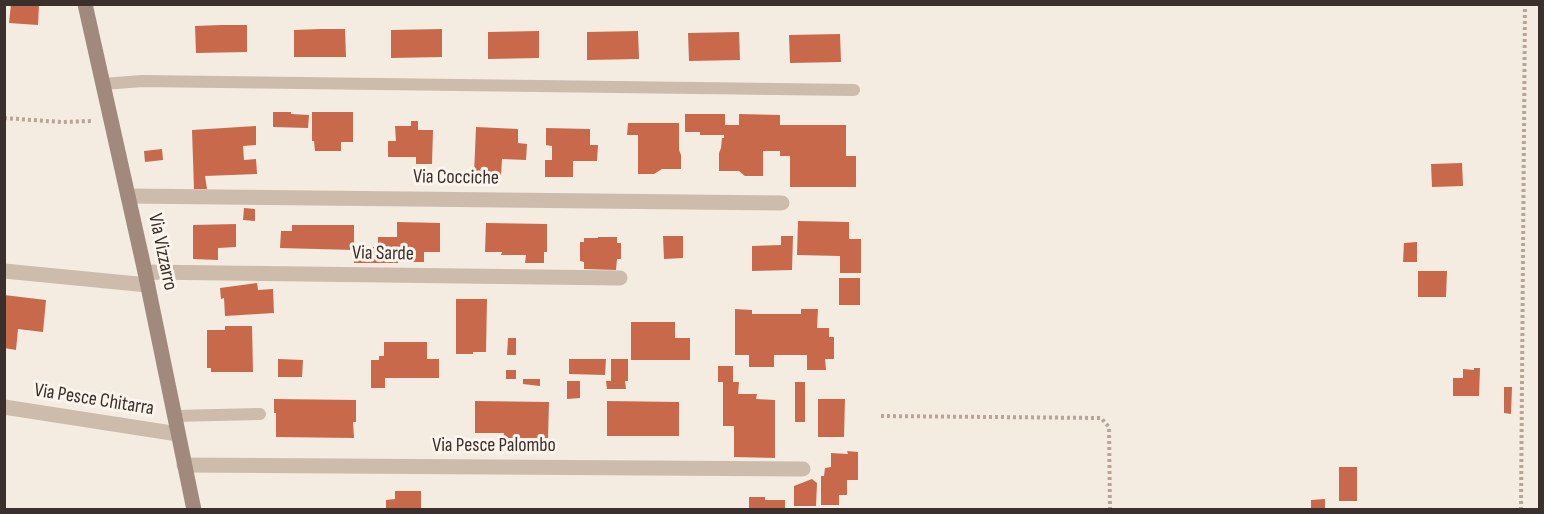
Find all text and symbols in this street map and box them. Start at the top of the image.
street label: Via Cocciche [413,165,499,191]
street label: Via Vizzarro [142,211,182,293]
street label: Via Sarde [352,241,414,267]
street label: Via Pesce Chitarra [32,379,156,421]
street label: Via Pesce Palombo [432,434,556,458]

